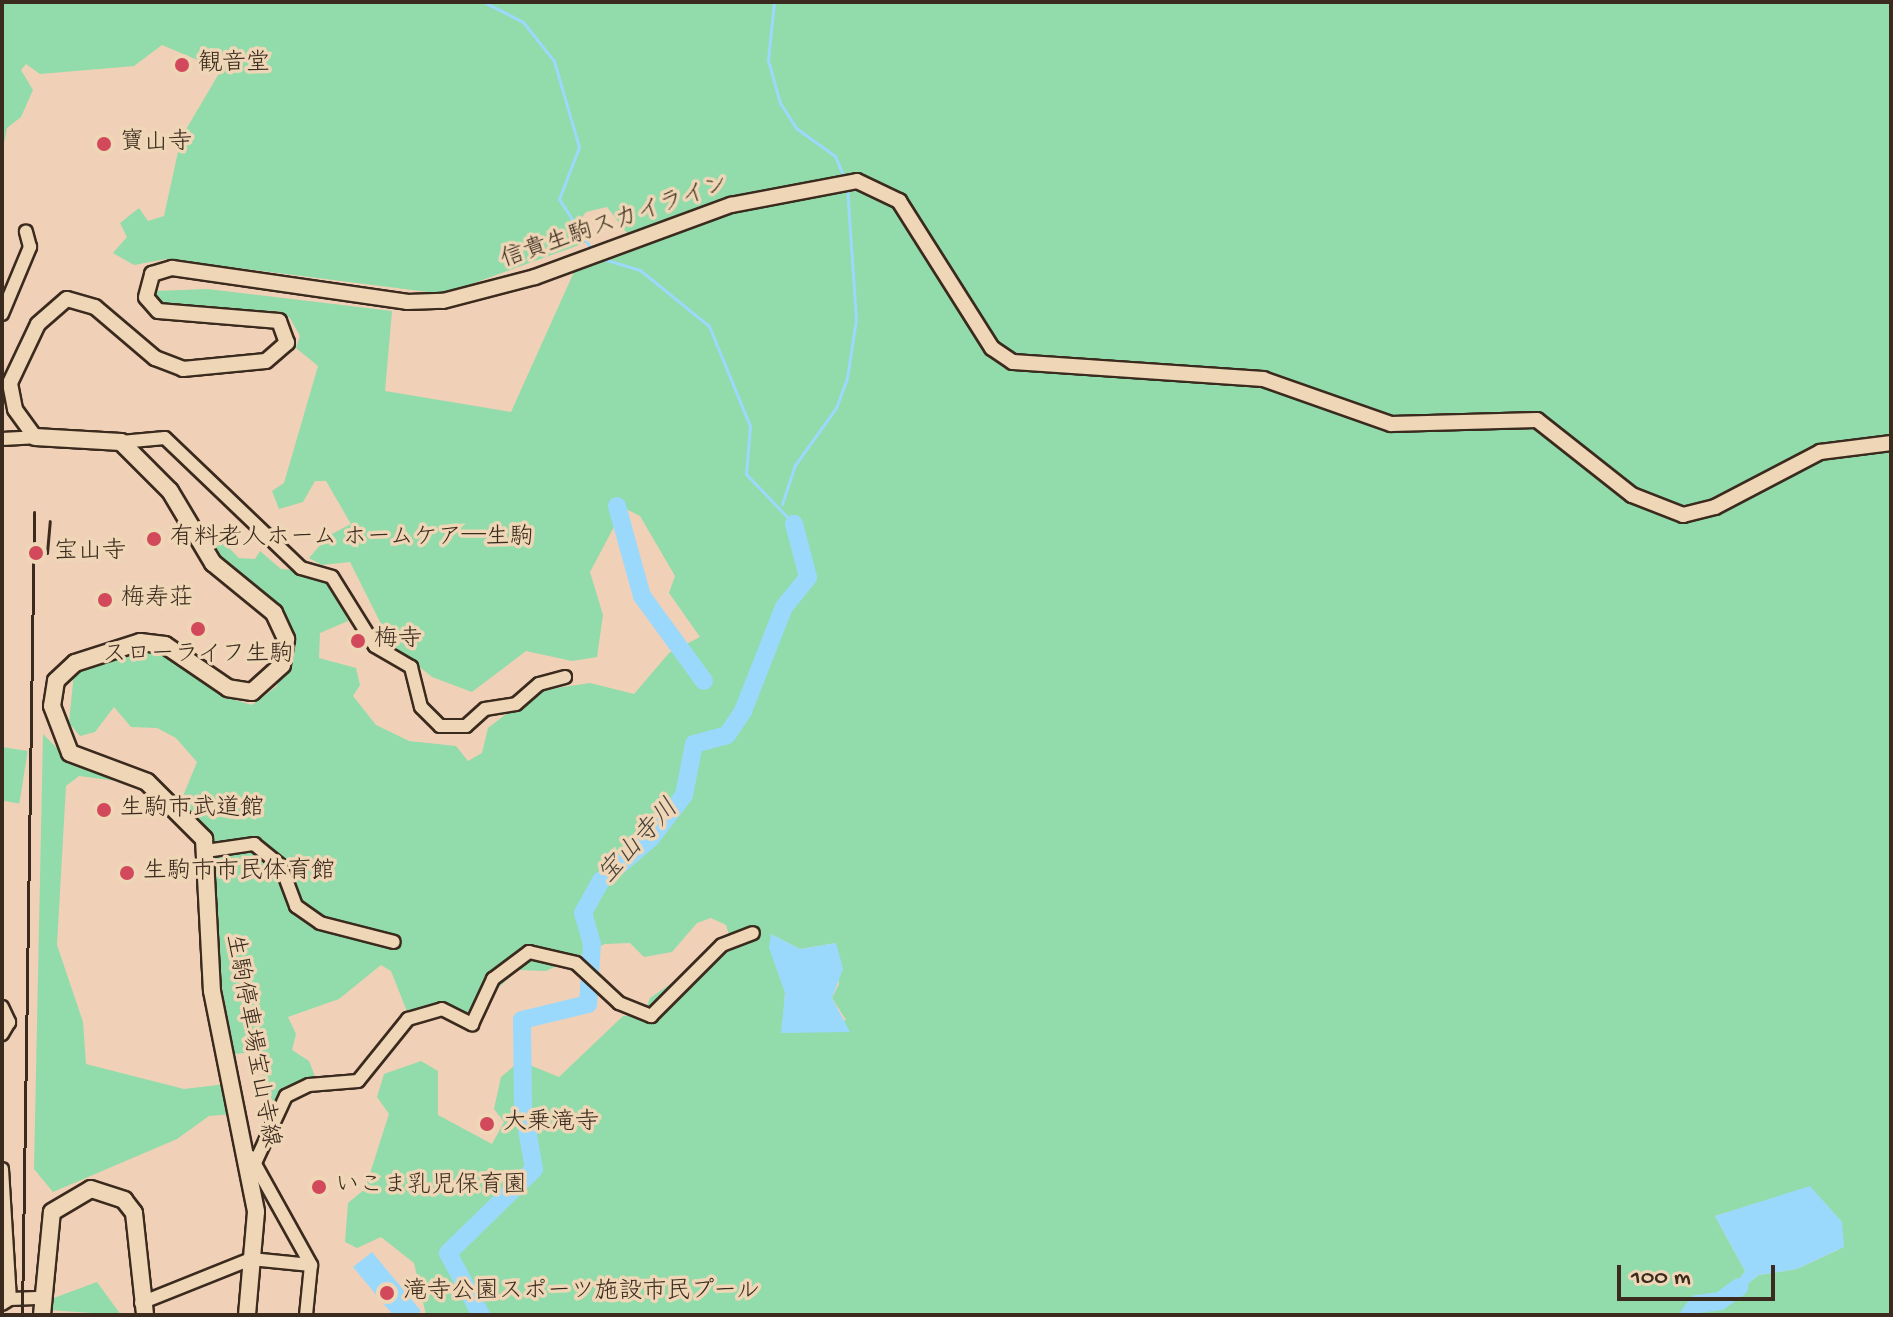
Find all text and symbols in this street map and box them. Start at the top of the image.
place label: 観音堂 [198,51,270,79]
marker: 観音堂 [173,56,191,74]
place label: 寶山寺 [120,130,192,158]
marker: 寶山寺 [95,135,113,153]
street label: 信貴生駒スカイライン [497,170,733,276]
place label: 有料老人ホーム ホームケア―生駒 [170,525,536,553]
marker: 有料老人ホーム ホームケア―生駒 [145,530,163,548]
place label: 宝山寺 [54,539,126,567]
marker: 宝山寺 [25,542,47,564]
place label: 梅寿荘 [121,586,193,614]
marker: 梅寿荘 [96,591,114,609]
marker: スローライフ生駒 [189,620,207,638]
place label: 梅寺 [374,627,422,655]
marker: 梅寺 [349,632,367,650]
place label: スローライフ生駒 [102,642,294,670]
water label: 宝山寺川 [593,794,687,892]
place label: 生駒市武道館 [120,796,264,824]
marker: 生駒市武道館 [95,801,113,819]
place label: 生駒市市民体育館 [143,859,335,887]
marker: 生駒市市民体育館 [118,864,136,882]
street label: 生駒停車場宝山寺線 [218,932,284,1150]
place label: 大乗滝寺 [503,1110,599,1138]
marker: 大乗滝寺 [478,1115,496,1133]
place label: いこま乳児保育園 [335,1173,527,1201]
marker: いこま乳児保育園 [310,1178,328,1196]
scale bar [1621,1249,1779,1299]
text: 100 m [1631,1264,1691,1293]
place label: 滝寺公園スポーツ施設市民プール [403,1279,762,1307]
marker: 滝寺公園スポーツ施設市民プール [378,1284,396,1302]

